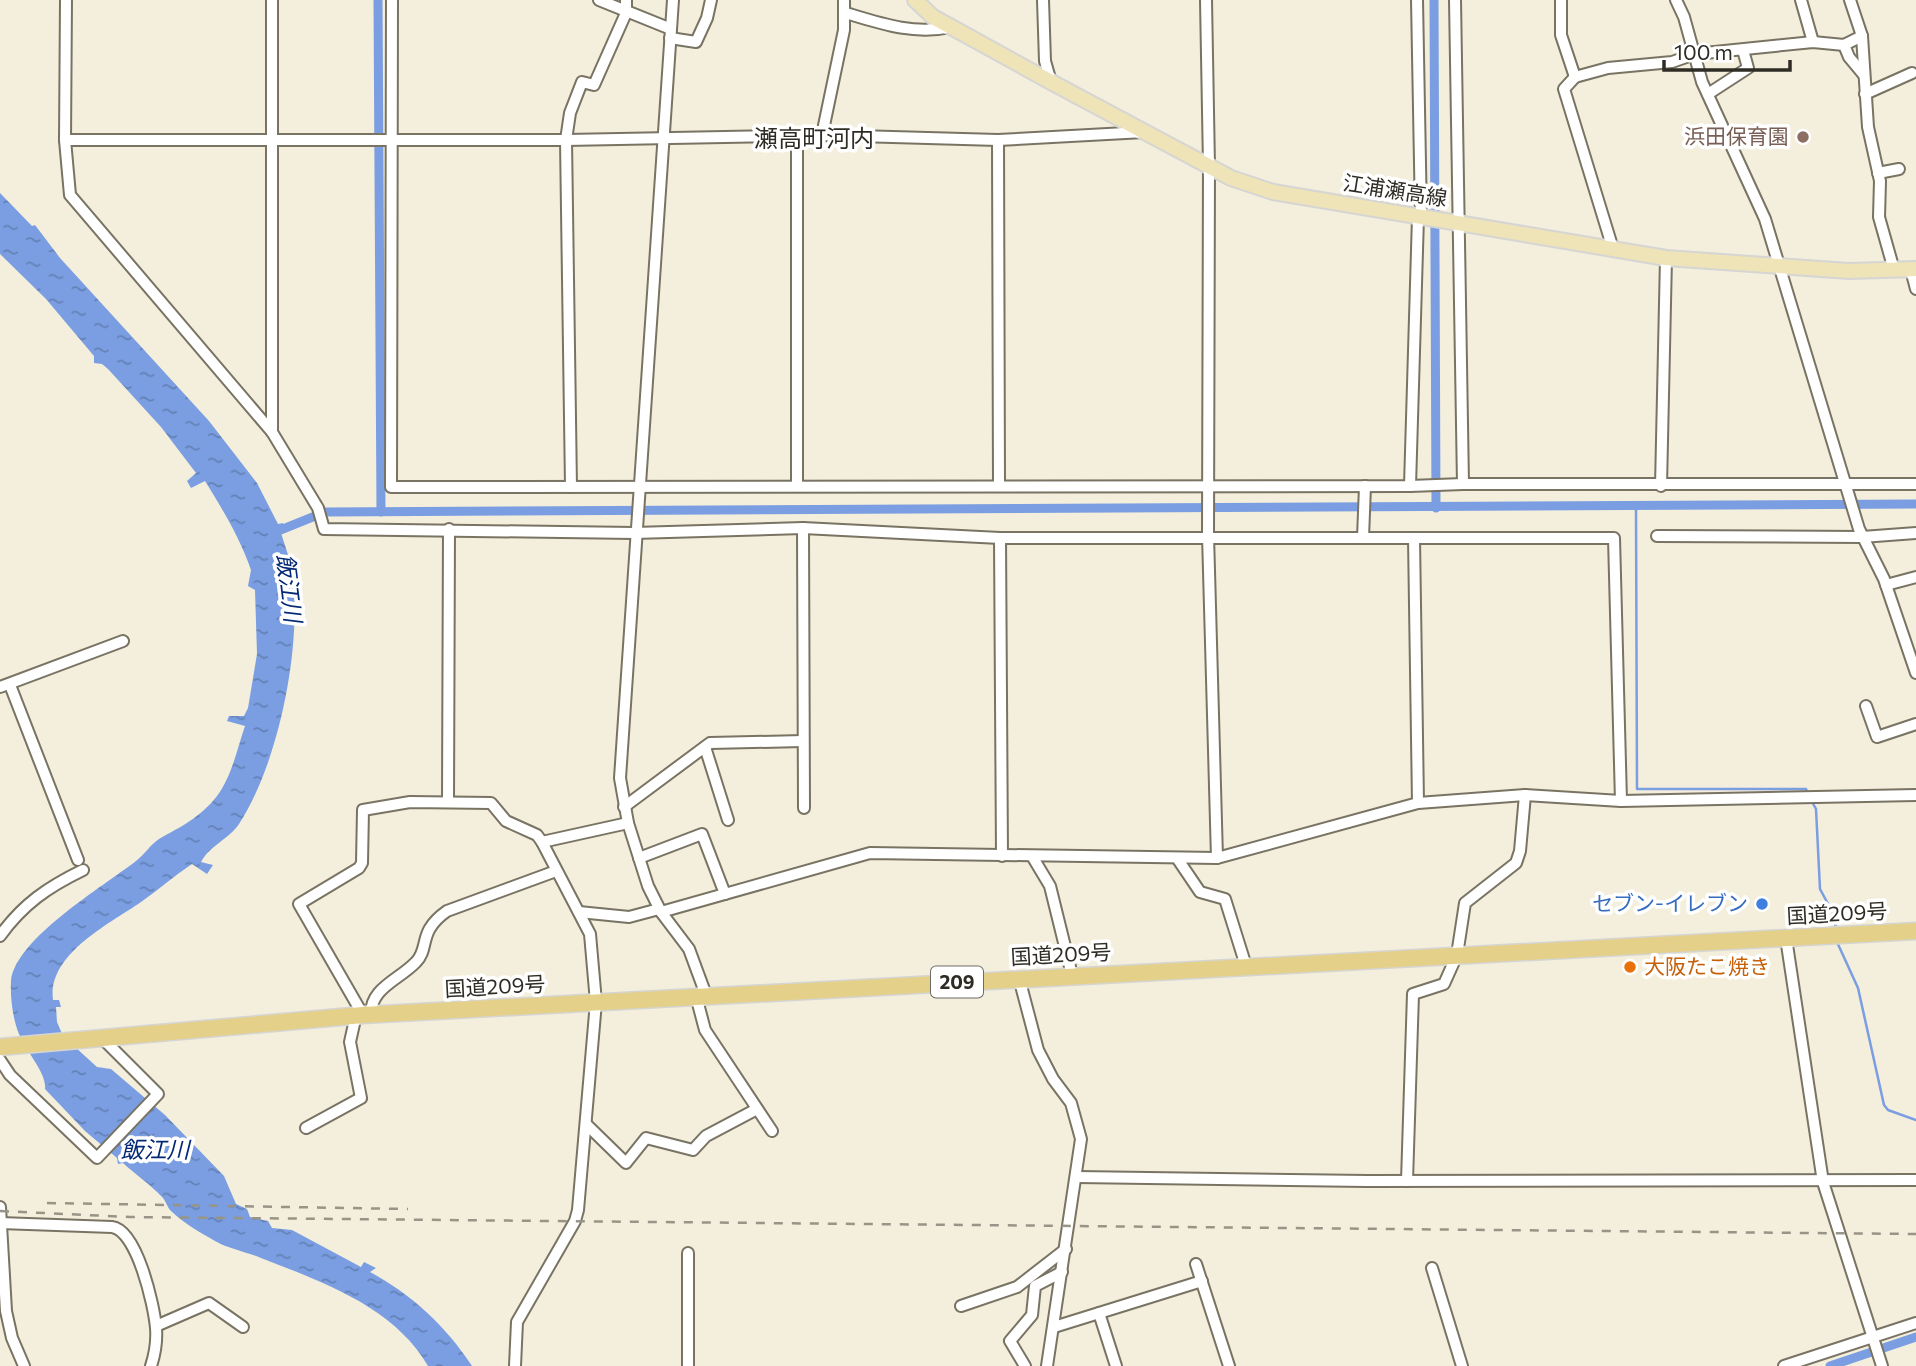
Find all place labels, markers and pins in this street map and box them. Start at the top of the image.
place label: 浜田保育園 [1684,123,1789,148]
marker: 浜田保育園 [1795,129,1811,145]
place label: セブン-イレブン [1592,890,1748,915]
marker: セブン-イレブン [1754,896,1770,912]
place label: 大阪たこ焼き [1644,953,1770,978]
marker: 大阪たこ焼き [1622,959,1638,975]

